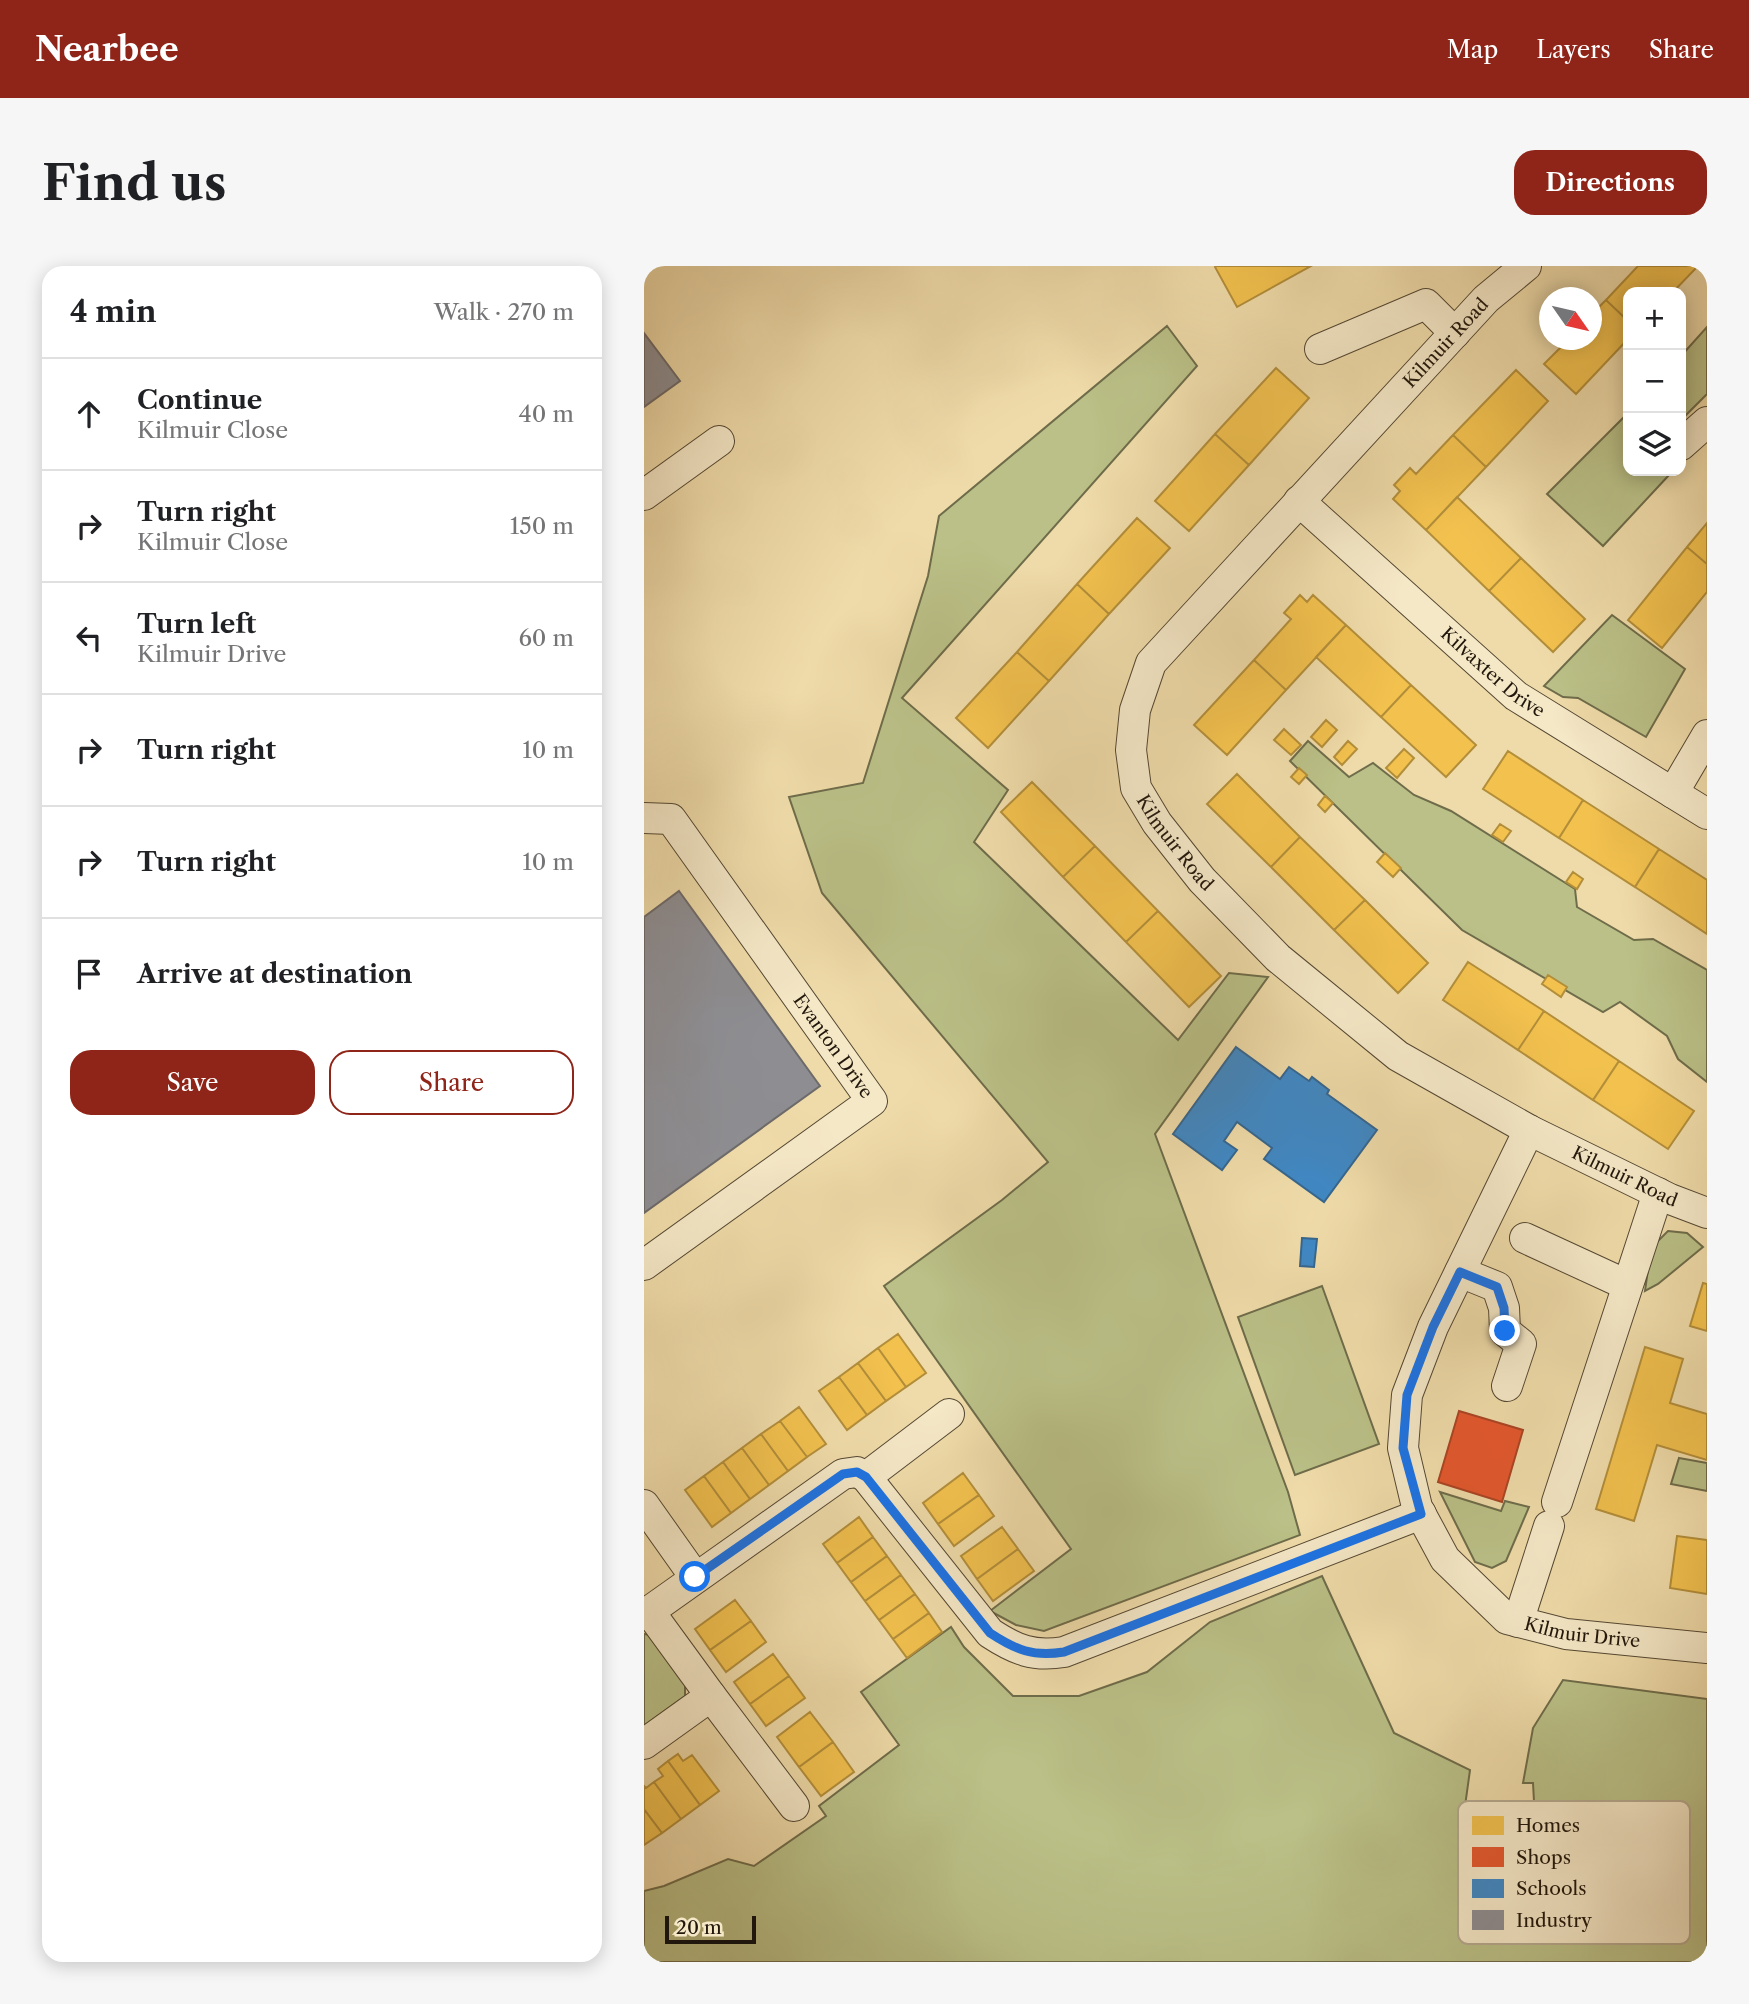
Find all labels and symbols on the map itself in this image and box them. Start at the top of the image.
north arrow [1539,287,1602,350]
street label: Kilmuir Road [1399,294,1493,392]
street label: Kilvaxter Drive [1436,623,1549,722]
street label: Kilmuir Road [1132,791,1218,896]
street label: Evanton Drive [788,990,877,1103]
street label: Kilmuir Road [1568,1142,1680,1212]
route end [1489,1315,1520,1346]
route start [679,1561,710,1592]
street label: Kilmuir Drive [1522,1613,1641,1652]
legend [1458,1801,1690,1944]
text: Homes [1516,1814,1580,1837]
text: Shops [1516,1846,1571,1869]
text: Schools [1516,1877,1586,1900]
text: Industry [1516,1909,1592,1932]
scale bar [665,1913,756,1945]

